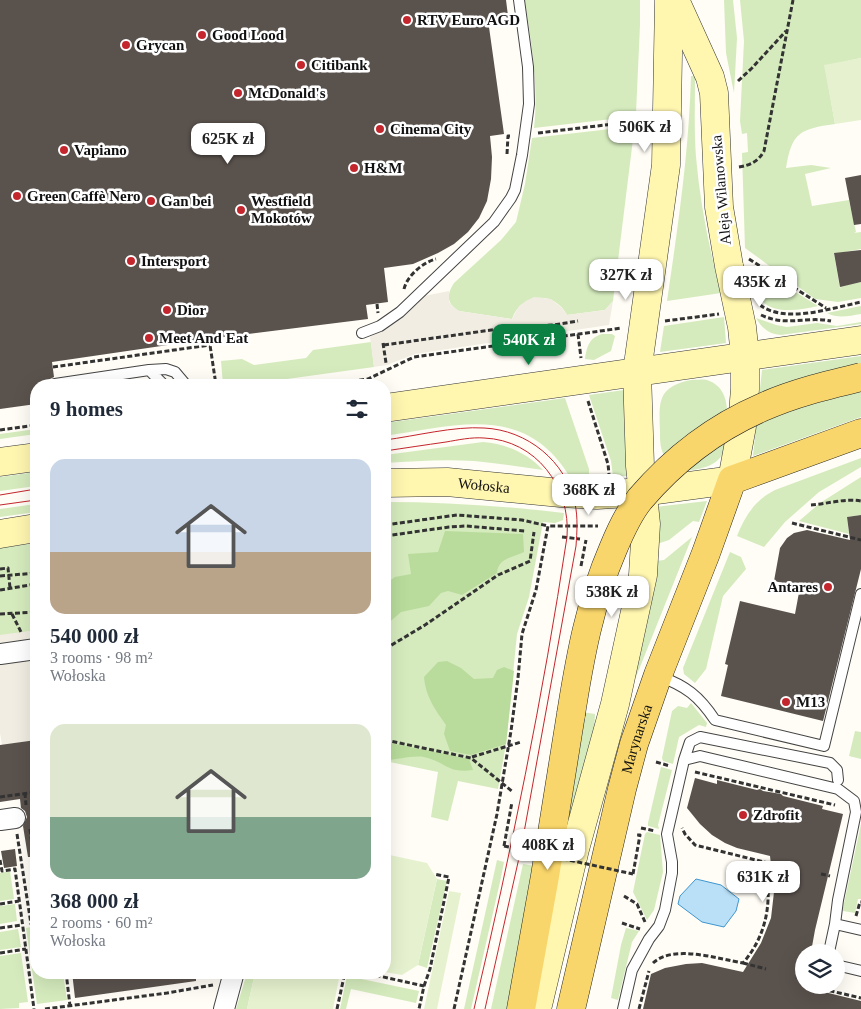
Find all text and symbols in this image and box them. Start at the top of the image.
place label: RTV Euro AGD [417,12,520,28]
marker: RTV Euro AGD [401,14,413,26]
place label: Good Lood [212,27,285,43]
marker: Good Lood [196,29,208,41]
place label: Grycan [136,37,185,53]
marker: Grycan [120,39,132,51]
place label: Citibank [311,57,368,73]
marker: Citibank [295,59,307,71]
place label: McDonald's [248,85,326,101]
marker: McDonald's [232,87,244,99]
pin: 506K zł [599,110,691,153]
text: 506K zł [619,118,671,135]
place label: Cinema City [390,121,472,137]
pin: 625K zł [182,122,274,165]
marker: Cinema City [374,123,386,135]
text: 625K zł [202,130,254,147]
street label: Aleja Wilanowska [708,134,734,246]
place label: Vapiano [74,142,127,158]
marker: Vapiano [58,144,70,156]
place label: H&M [364,160,402,176]
marker: H&M [348,162,360,174]
place label: Green Caffè Nero [27,188,141,204]
marker: Green Caffè Nero [11,190,23,202]
place label: Gan bei [161,193,211,209]
place label: Westfield Mokotów [251,193,312,226]
marker: Gan bei [145,195,157,207]
marker: Westfield Mokotów [235,204,247,216]
place label: Intersport [141,253,207,269]
marker: Intersport [125,255,137,267]
pin: 327K zł [580,258,672,301]
text: 327K zł [600,266,652,283]
pin: 435K zł [714,266,806,308]
text: 435K zł [734,273,786,290]
place label: Dior [177,302,207,318]
marker: Dior [161,304,173,316]
pin: 540K zł [483,324,575,366]
place label: Meet And Eat [159,330,248,346]
text: 540K zł [503,331,555,348]
marker: Meet And Eat [143,332,155,344]
icon: filters [343,395,371,423]
text: 9 homes [50,397,123,421]
pin: 368K zł [543,474,635,516]
street label: Wołoska [457,475,511,496]
text: 368K zł [563,481,615,498]
icon: home [166,491,256,581]
pin: 538K zł [566,576,658,618]
place label: Antares [767,579,818,595]
marker: Antares [822,581,834,593]
text: 538K zł [586,583,638,600]
text: 540 000 zł [50,624,139,648]
text: 3 rooms · 98 m² [50,649,153,666]
text: Wołoska [50,667,106,684]
place label: M13 [796,694,825,710]
marker: M13 [780,696,792,708]
street label: Marynarska [618,702,655,775]
icon: home [166,756,256,846]
place label: Zdrofit [753,807,799,823]
marker: Zdrofit [737,809,749,821]
pin: 408K zł [502,828,594,871]
text: 408K zł [522,836,574,853]
pin: 631K zł [717,860,809,903]
text: 631K zł [737,868,789,885]
text: 368 000 zł [50,889,139,913]
text: 2 rooms · 60 m² [50,914,153,931]
text: Wołoska [50,932,106,949]
map controls [795,944,845,994]
button: layers [795,944,845,994]

